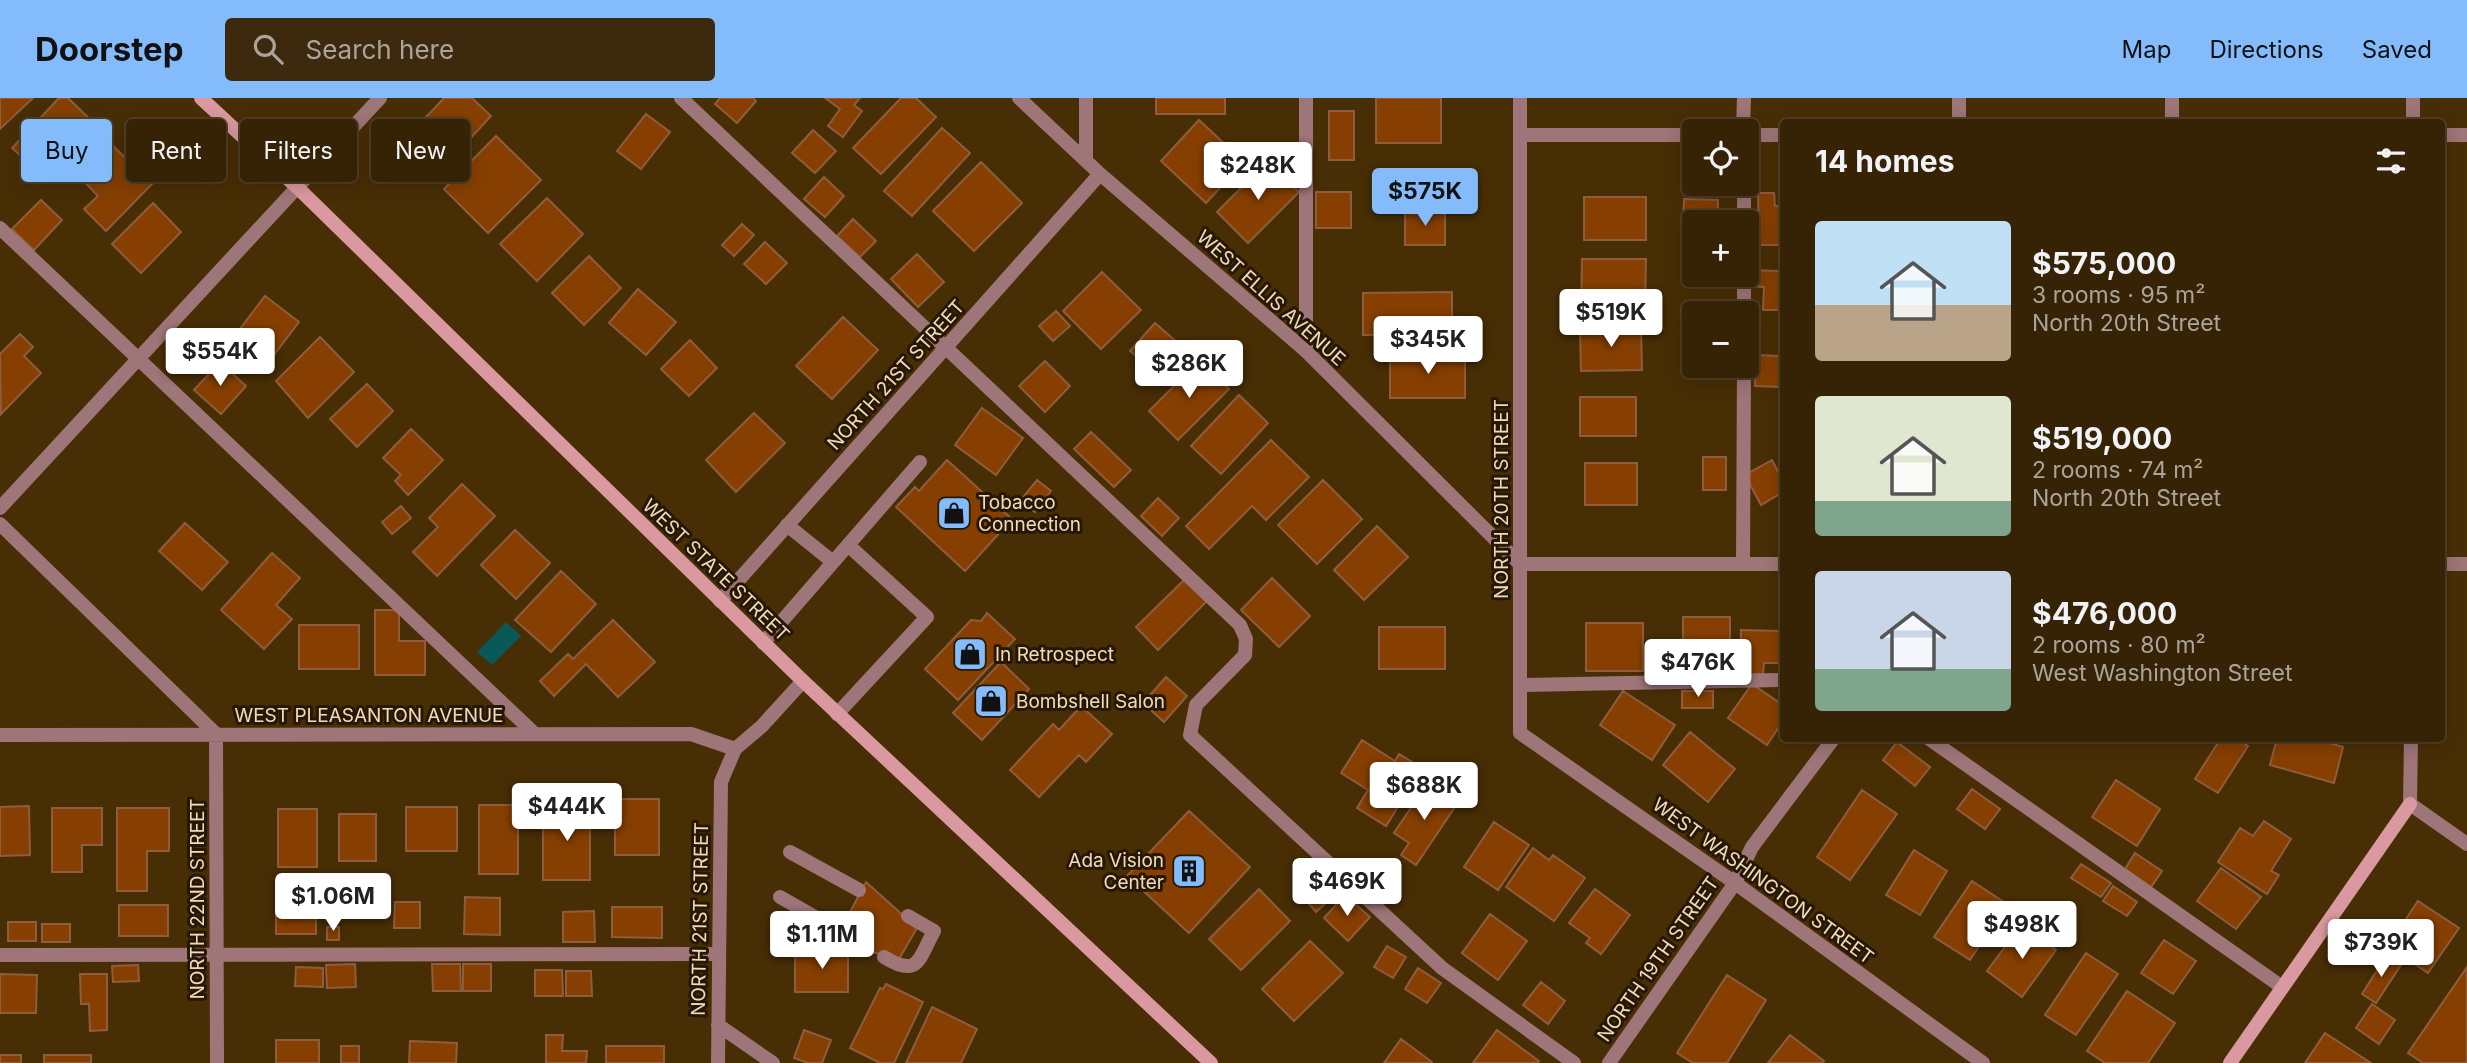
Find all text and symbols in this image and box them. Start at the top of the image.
search box [225,18,715,81]
text: Doorstep [35,29,183,69]
icon: search [249,30,287,68]
text: Search here [305,34,454,65]
text: Map [2122,35,2171,64]
text: Directions [2209,35,2324,64]
text: Saved [2362,35,2432,64]
chip: Buy [21,119,112,182]
chip: Rent [126,119,226,182]
chip: Filters [240,119,357,182]
chip: New [371,119,470,182]
map controls [1682,119,1759,378]
button: locate [1682,119,1759,196]
pin: $248K [1209,142,1307,202]
icon: filters [2372,142,2410,180]
text: 14 homes [1815,143,1954,179]
text: $248K [1220,151,1296,179]
pin: $575K [1376,169,1474,228]
text: $575K [1388,177,1462,205]
button: + [1682,210,1759,287]
street label: WEST ELLIS AVENUE [1192,225,1350,371]
text: $575,000 [2032,245,2176,281]
icon: home [1871,249,1955,333]
text: 3 rooms · 95 m² [2032,281,2205,309]
pin: $519K [1562,289,1660,349]
street label: NORTH 21ST STREET [823,295,969,455]
text: $519K [1575,298,1647,326]
button: − [1682,301,1759,378]
text: North 20th Street [2032,309,2221,337]
pin: $345K [1379,316,1477,376]
text: $345K [1390,325,1466,353]
pin: $554K [171,328,269,388]
text: $554K [182,337,258,365]
pin: $286K [1140,341,1238,400]
text: $286K [1151,349,1227,377]
street label: NORTH 20TH STREET [1490,399,1513,599]
text: $519,000 [2032,420,2172,456]
icon: home [1871,424,1955,508]
text: 2 rooms · 74 m² [2032,456,2204,484]
text: North 20th Street [2032,484,2221,512]
place label: Tobacco Connection [978,491,1081,536]
street label: WEST STATE STREET [638,494,794,646]
shop icon: Tobacco Connection [935,494,973,532]
text: $476,000 [2032,595,2177,631]
icon: home [1871,599,1955,683]
text: 2 rooms · 80 m² [2032,631,2206,659]
shop icon: In Retrospect [951,635,989,673]
pin: $476K [1649,640,1747,699]
place label: In Retrospect [995,643,1114,666]
text: $476K [1660,648,1736,676]
text: West Washington Street [2032,659,2293,687]
shop icon: Bombshell Salon [972,682,1010,720]
place label: Bombshell Salon [1016,690,1165,713]
street label: WEST PLEASANTON AVENUE [234,704,504,727]
pin: $688K [1375,762,1473,822]
text: $688K [1386,771,1462,799]
pin: $444K [518,784,616,843]
text: $444K [528,792,606,820]
street label: WEST WASHINGTON STREET [1648,793,1878,969]
street label: NORTH 22ND STREET [186,798,209,1000]
street label: NORTH 21ST STREET [687,822,713,1016]
place label: Ada Vision Center [1068,849,1164,894]
building icon: Ada Vision Center [1170,852,1208,890]
pin: $469K [1298,858,1396,918]
text: $469K [1308,867,1386,895]
street label: NORTH 19TH STREET [1592,872,1724,1046]
pin: $1.06M [276,874,390,933]
text: $1.06M [291,882,375,910]
pin: $498K [1973,902,2071,961]
text: $498K [1983,910,2061,938]
pin: $1.11M [765,912,879,971]
text: $1.11M [786,920,858,948]
pin: $739K [2332,920,2430,979]
text: $739K [2344,928,2418,956]

